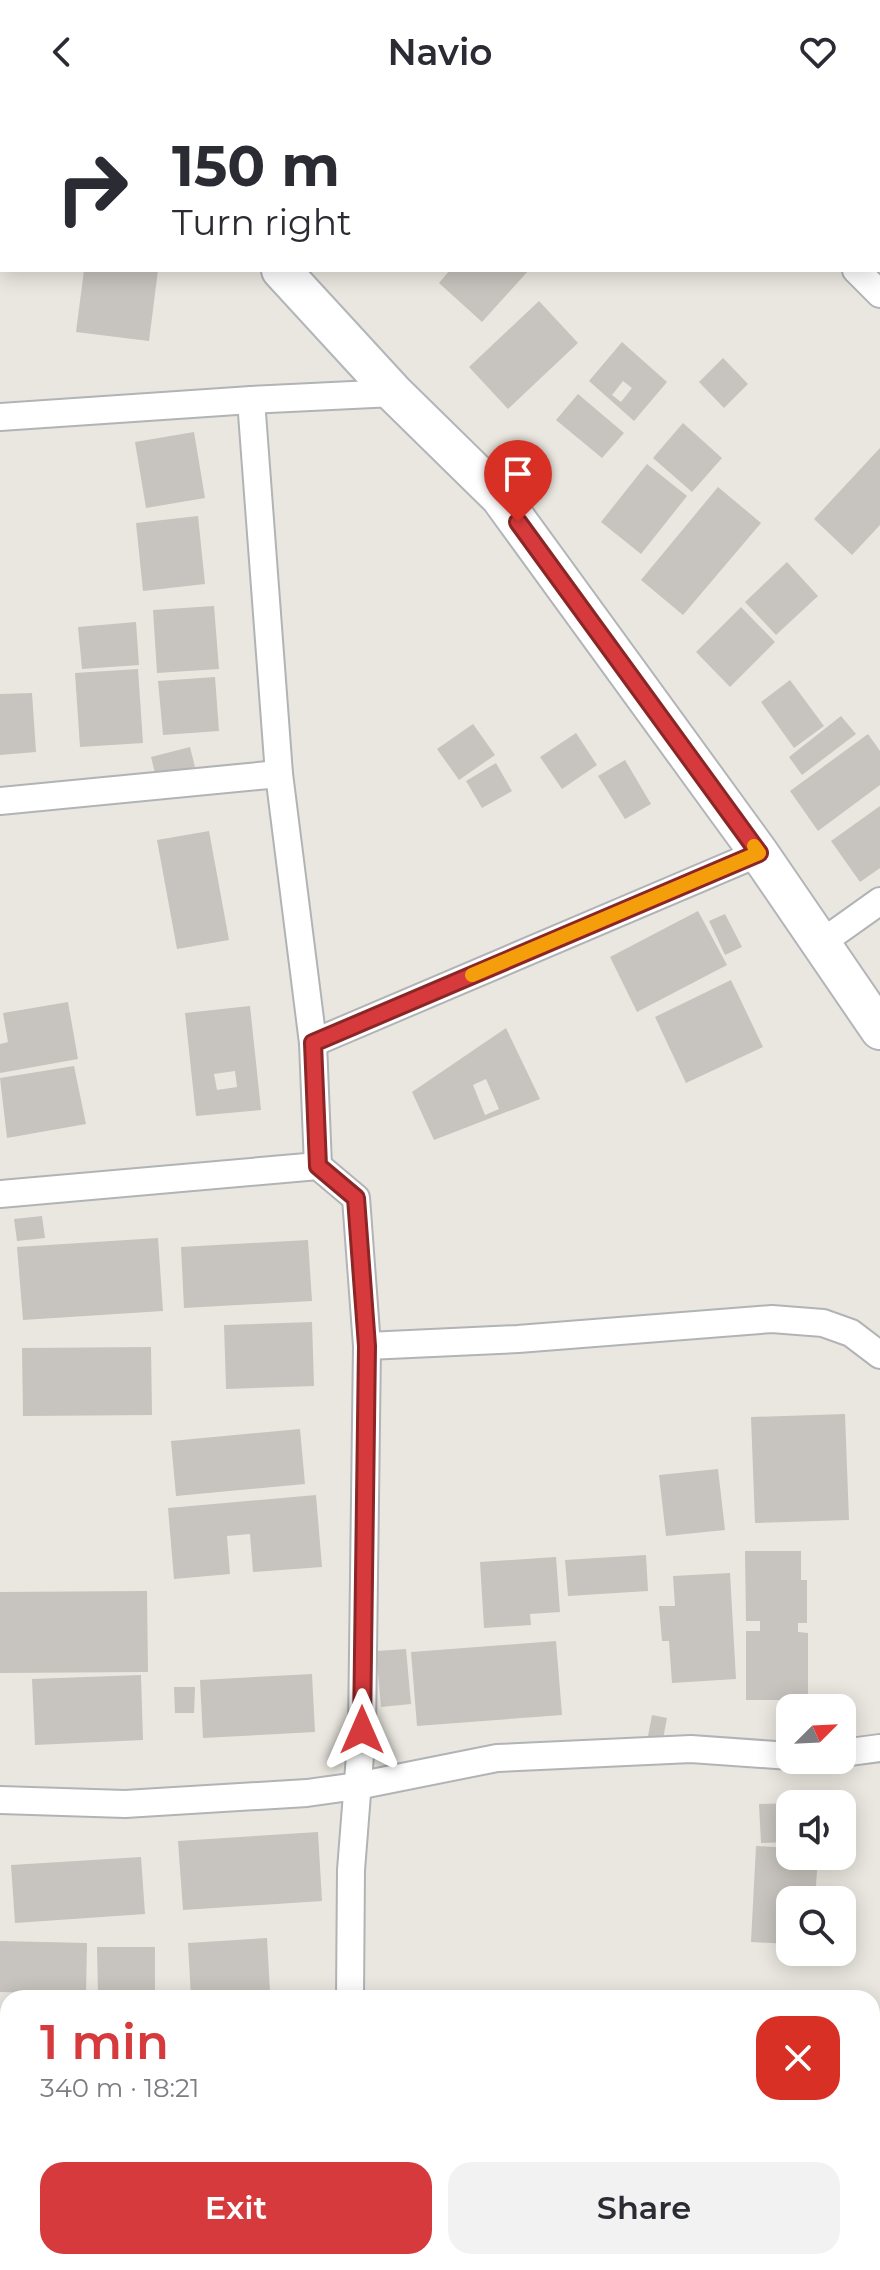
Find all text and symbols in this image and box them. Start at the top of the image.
icon: back [40,30,84,74]
text: Navio [387,30,493,74]
icon: heart [796,30,840,74]
text: 150 m [172,132,340,200]
icon: right [40,136,144,240]
text: Turn right [172,200,352,244]
pin [484,440,552,522]
icon: arrive [496,452,540,496]
position arrow [320,1688,404,1772]
north arrow [776,1694,856,1774]
map controls [776,1694,856,1966]
button: sound [776,1790,856,1870]
button: search [776,1886,856,1966]
text: 1 min [40,2013,169,2071]
button: close [756,2016,840,2100]
text: 340 m · 18:21 [40,2072,199,2104]
button: Exit [40,2162,432,2254]
button: Share [448,2162,840,2254]

